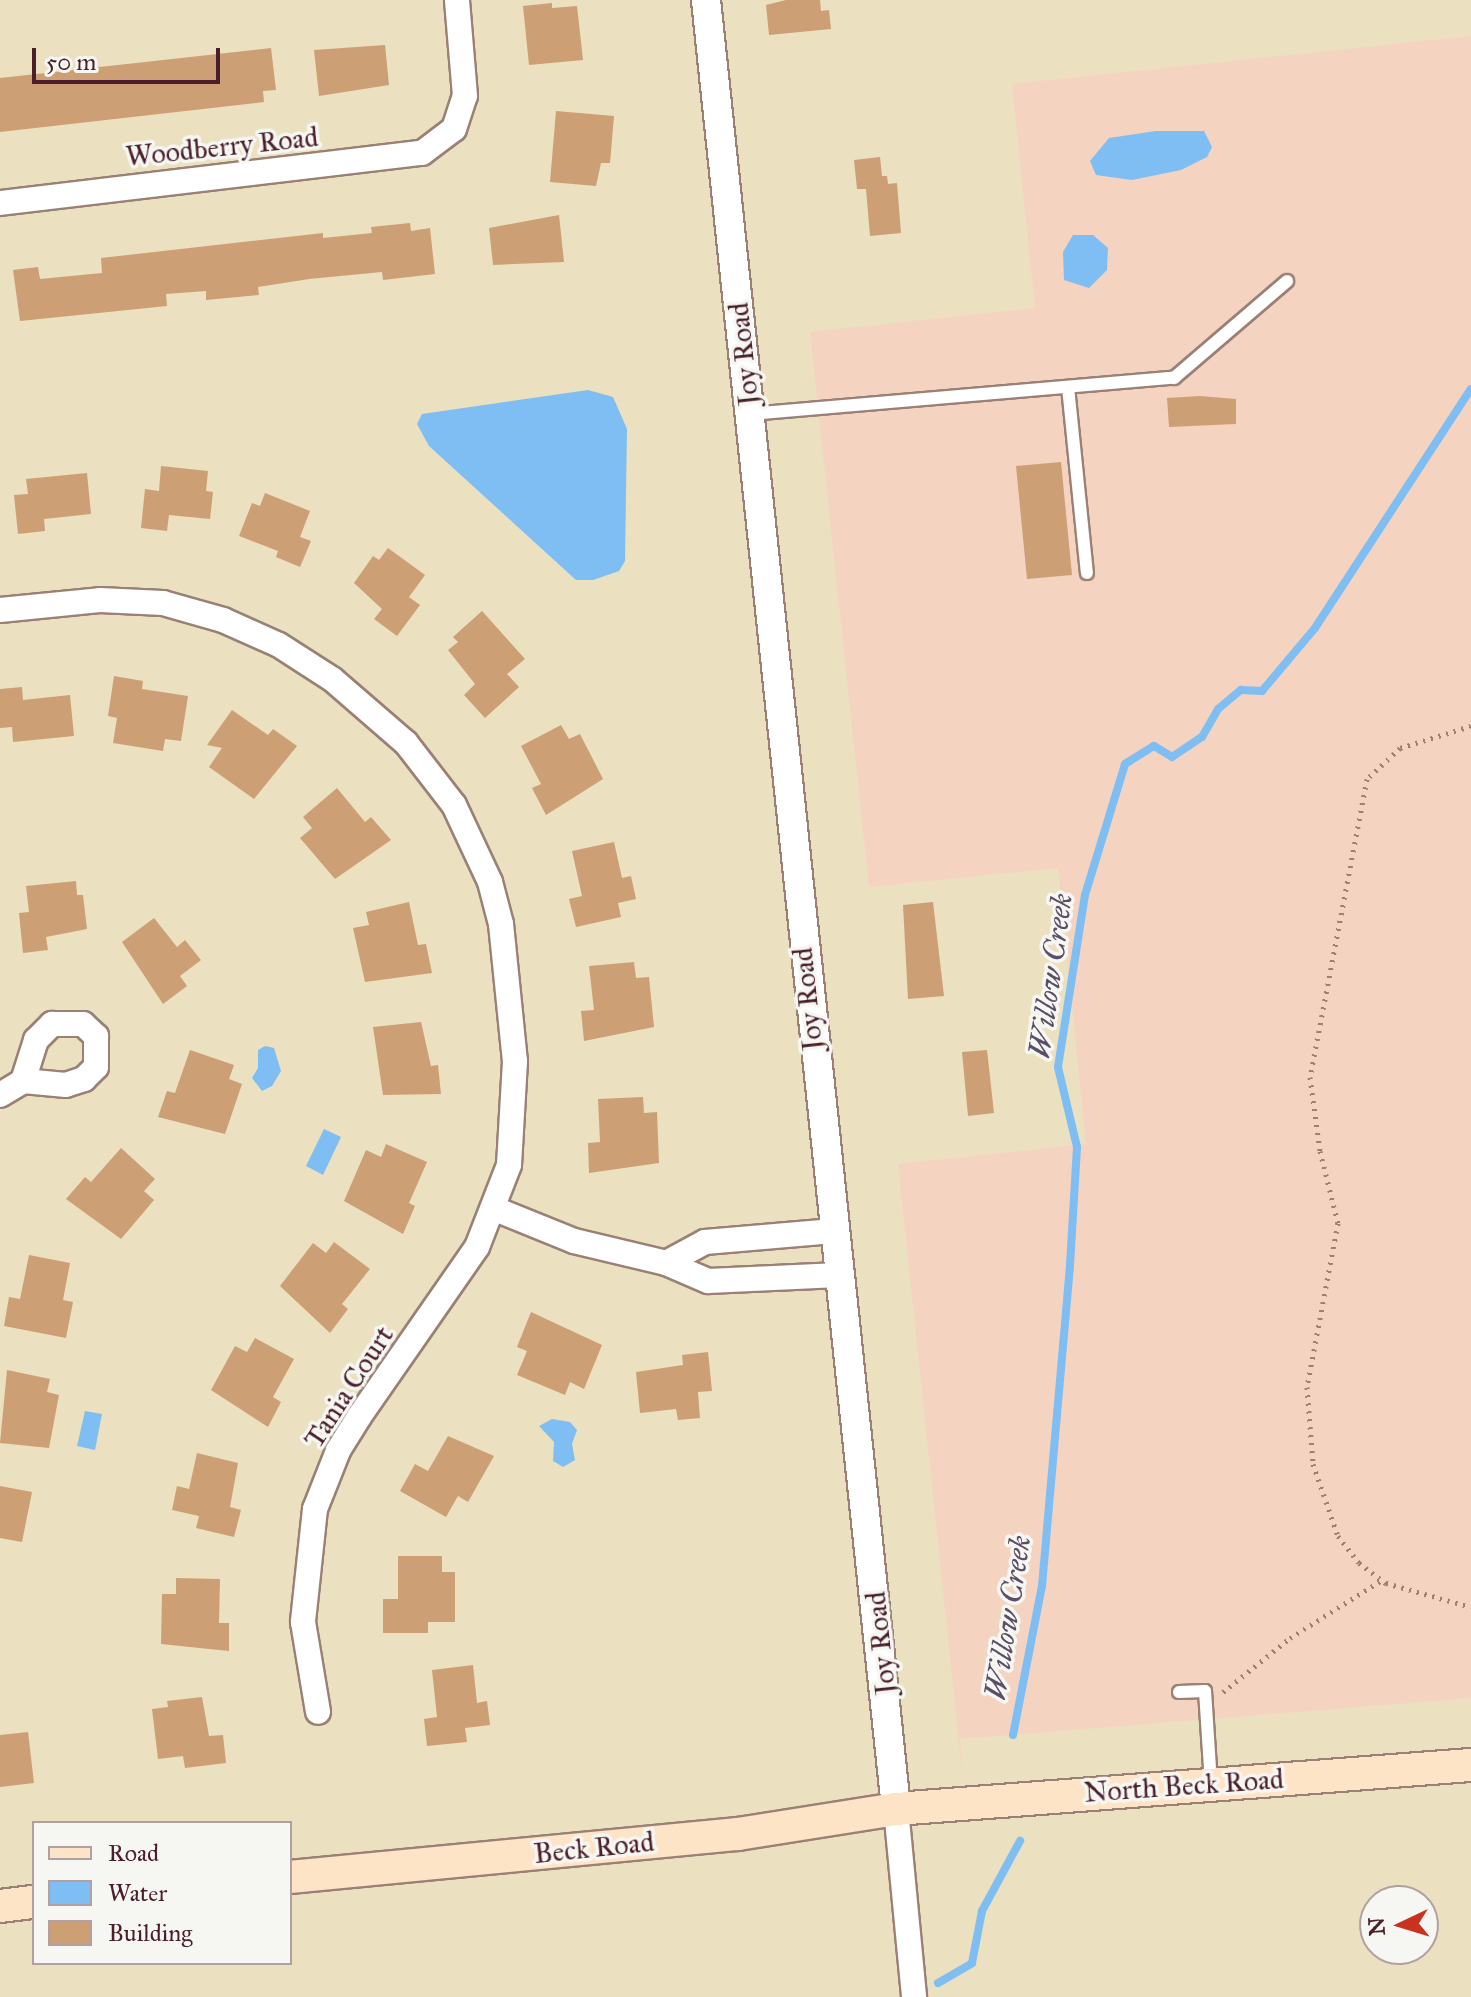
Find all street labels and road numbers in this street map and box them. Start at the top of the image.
street label: Woodberry Road [124,120,320,174]
street label: Joy Road [722,301,766,407]
street label: Joy Road [786,946,830,1052]
street label: Tania Court [297,1320,401,1454]
street label: Joy Road [859,1590,903,1696]
street label: North Beck Road [1083,1762,1285,1810]
street label: Beck Road [532,1825,656,1871]

